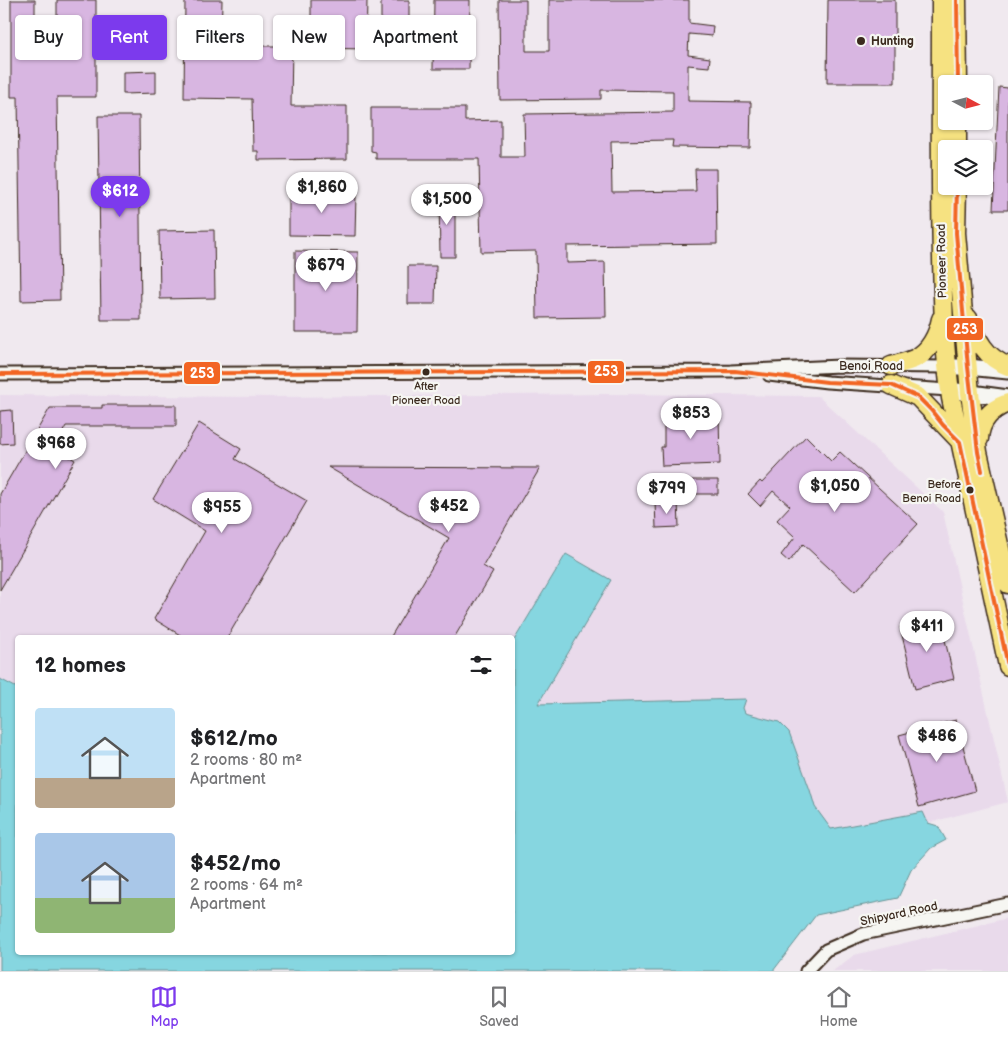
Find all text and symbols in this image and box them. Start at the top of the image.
chip: Buy [15,15,82,60]
chip: Rent [92,15,167,60]
chip: Filters [177,15,263,60]
chip: New [273,15,345,60]
chip: Apartment [355,15,476,60]
place label: Hunting [871,34,914,49]
marker: Hunting [855,35,867,47]
north arrow [938,75,992,130]
map controls [938,75,993,195]
button: layers [938,140,993,195]
pin: $1,860 [281,172,363,214]
pin: $612 [90,176,150,218]
text: $1,860 [297,178,347,197]
text: $612 [102,182,138,201]
pin: $1,500 [406,184,488,226]
text: $1,500 [422,190,472,209]
street label: Pioneer Road [934,223,950,299]
pin: $679 [296,250,356,292]
text: $679 [307,256,345,275]
line badge: 253 [946,317,984,341]
text: 253 [953,321,977,338]
street label: Benoi Road [839,359,903,374]
line badge: 253 [587,360,625,384]
line badge: 253 [183,361,221,385]
text: 253 [594,363,618,380]
text: 253 [190,365,214,382]
marker: After Pioneer Road [421,367,431,377]
place label: After Pioneer Road [392,380,460,407]
pin: $853 [661,398,721,440]
text: $853 [672,404,710,423]
pin: $968 [26,428,86,470]
text: $968 [36,434,76,453]
pin: $1,050 [794,470,876,513]
pin: $799 [637,472,697,515]
text: $1,050 [810,477,860,496]
place label: Before Benoi Road [902,478,961,505]
text: $799 [648,479,686,498]
marker: Before Benoi Road [965,485,975,495]
pin: $452 [419,490,479,533]
pin: $955 [192,492,252,534]
text: $452 [430,497,468,516]
text: $955 [203,498,241,517]
pin: $411 [897,610,957,653]
text: $411 [910,617,944,636]
icon: filters [467,651,495,679]
text: 12 homes [35,653,126,678]
pin: $486 [907,720,967,763]
text: $612/mo [190,726,278,751]
text: $486 [917,727,957,746]
icon: home [75,728,135,788]
text: 2 rooms · 80 m² [190,751,302,770]
text: Apartment [190,770,266,789]
text: $452/mo [190,851,281,876]
icon: home [75,853,135,913]
text: 2 rooms · 64 m² [190,876,303,895]
text: Apartment [190,895,266,914]
street label: Shipyard Road [859,898,939,930]
tab: Map [150,983,179,1030]
tab: Saved [479,983,519,1030]
tab: Home [820,983,858,1030]

